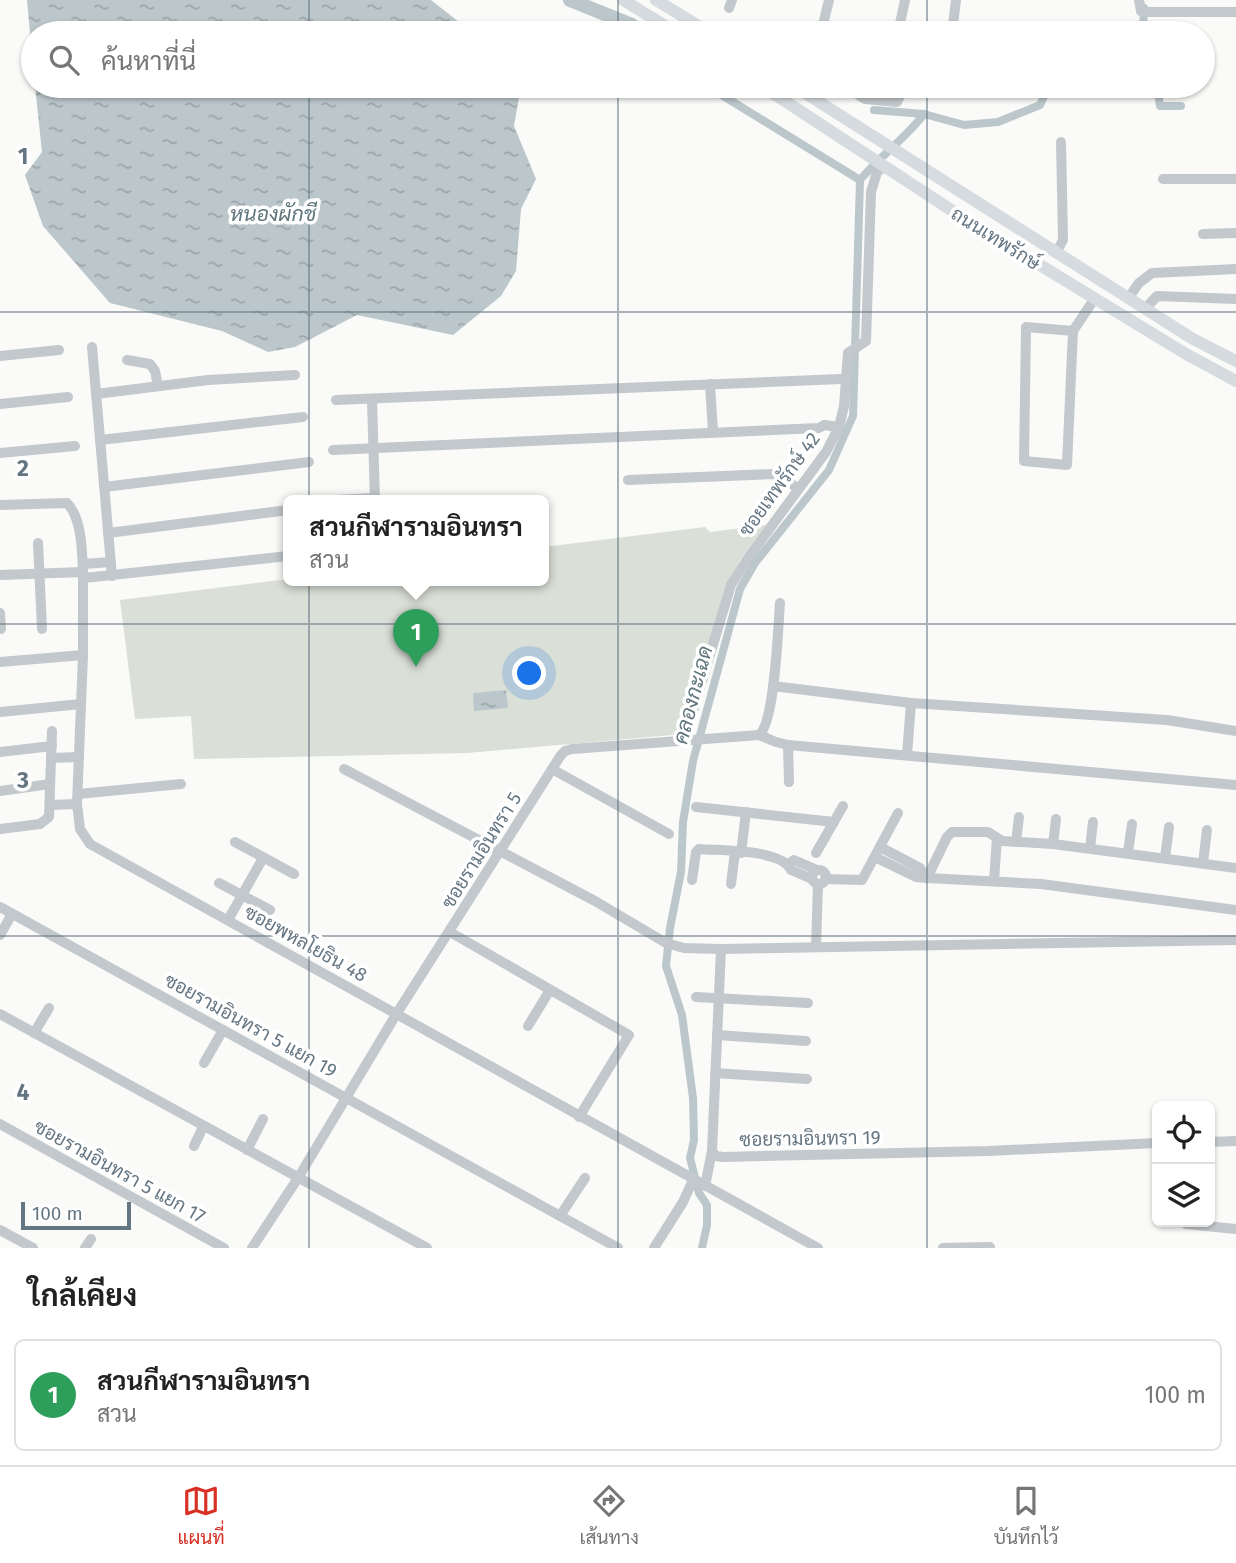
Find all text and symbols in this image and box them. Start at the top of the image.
search box [21,21,1215,98]
icon: search [45,41,83,79]
text: ค้นหาที่นี่ [101,46,196,77]
text: 1 [18,142,28,170]
water label: หนองผักชี [230,201,318,227]
street label: ถนนเทพรักษ์ [947,201,1046,275]
street label: ซอยเทพรักษ์ 42 [733,427,825,541]
text: 2 [17,454,29,482]
popup [283,495,549,586]
text: สวนกีฬารามอินทรา [309,512,523,543]
text: สวน [309,546,349,574]
pin: 1 [393,609,439,667]
water label: คลองกะเฉด [667,643,719,747]
your location [512,656,546,690]
text: 3 [16,766,29,794]
street label: ซอยรามอินทรา 5 [437,788,526,913]
street label: ซอยพหลโยธิน 48 [240,899,372,987]
street label: ซอยรามอินทรา 5 แยก 19 [161,968,341,1082]
text: 4 [17,1078,30,1106]
map controls [1152,1101,1215,1227]
button: locate [1152,1101,1215,1164]
street label: ซอยรามอินทรา 5 แยก 17 [30,1115,209,1228]
street label: ซอยรามอินทรา 19 [739,1126,881,1151]
button: layers [1152,1164,1215,1227]
scale bar [21,1199,131,1231]
text: 100 m [32,1202,83,1225]
text: ใกล้เคียง [28,1278,137,1314]
text: สวนกีฬารามอินทรา [97,1366,310,1397]
text: 1 [48,1381,58,1409]
text: 100 m [1145,1381,1206,1409]
text: สวน [97,1400,137,1428]
tab: แผนที่ [177,1482,225,1549]
tab: เส้นทาง [580,1482,639,1549]
tab: บันทึกไว้ [994,1482,1059,1549]

